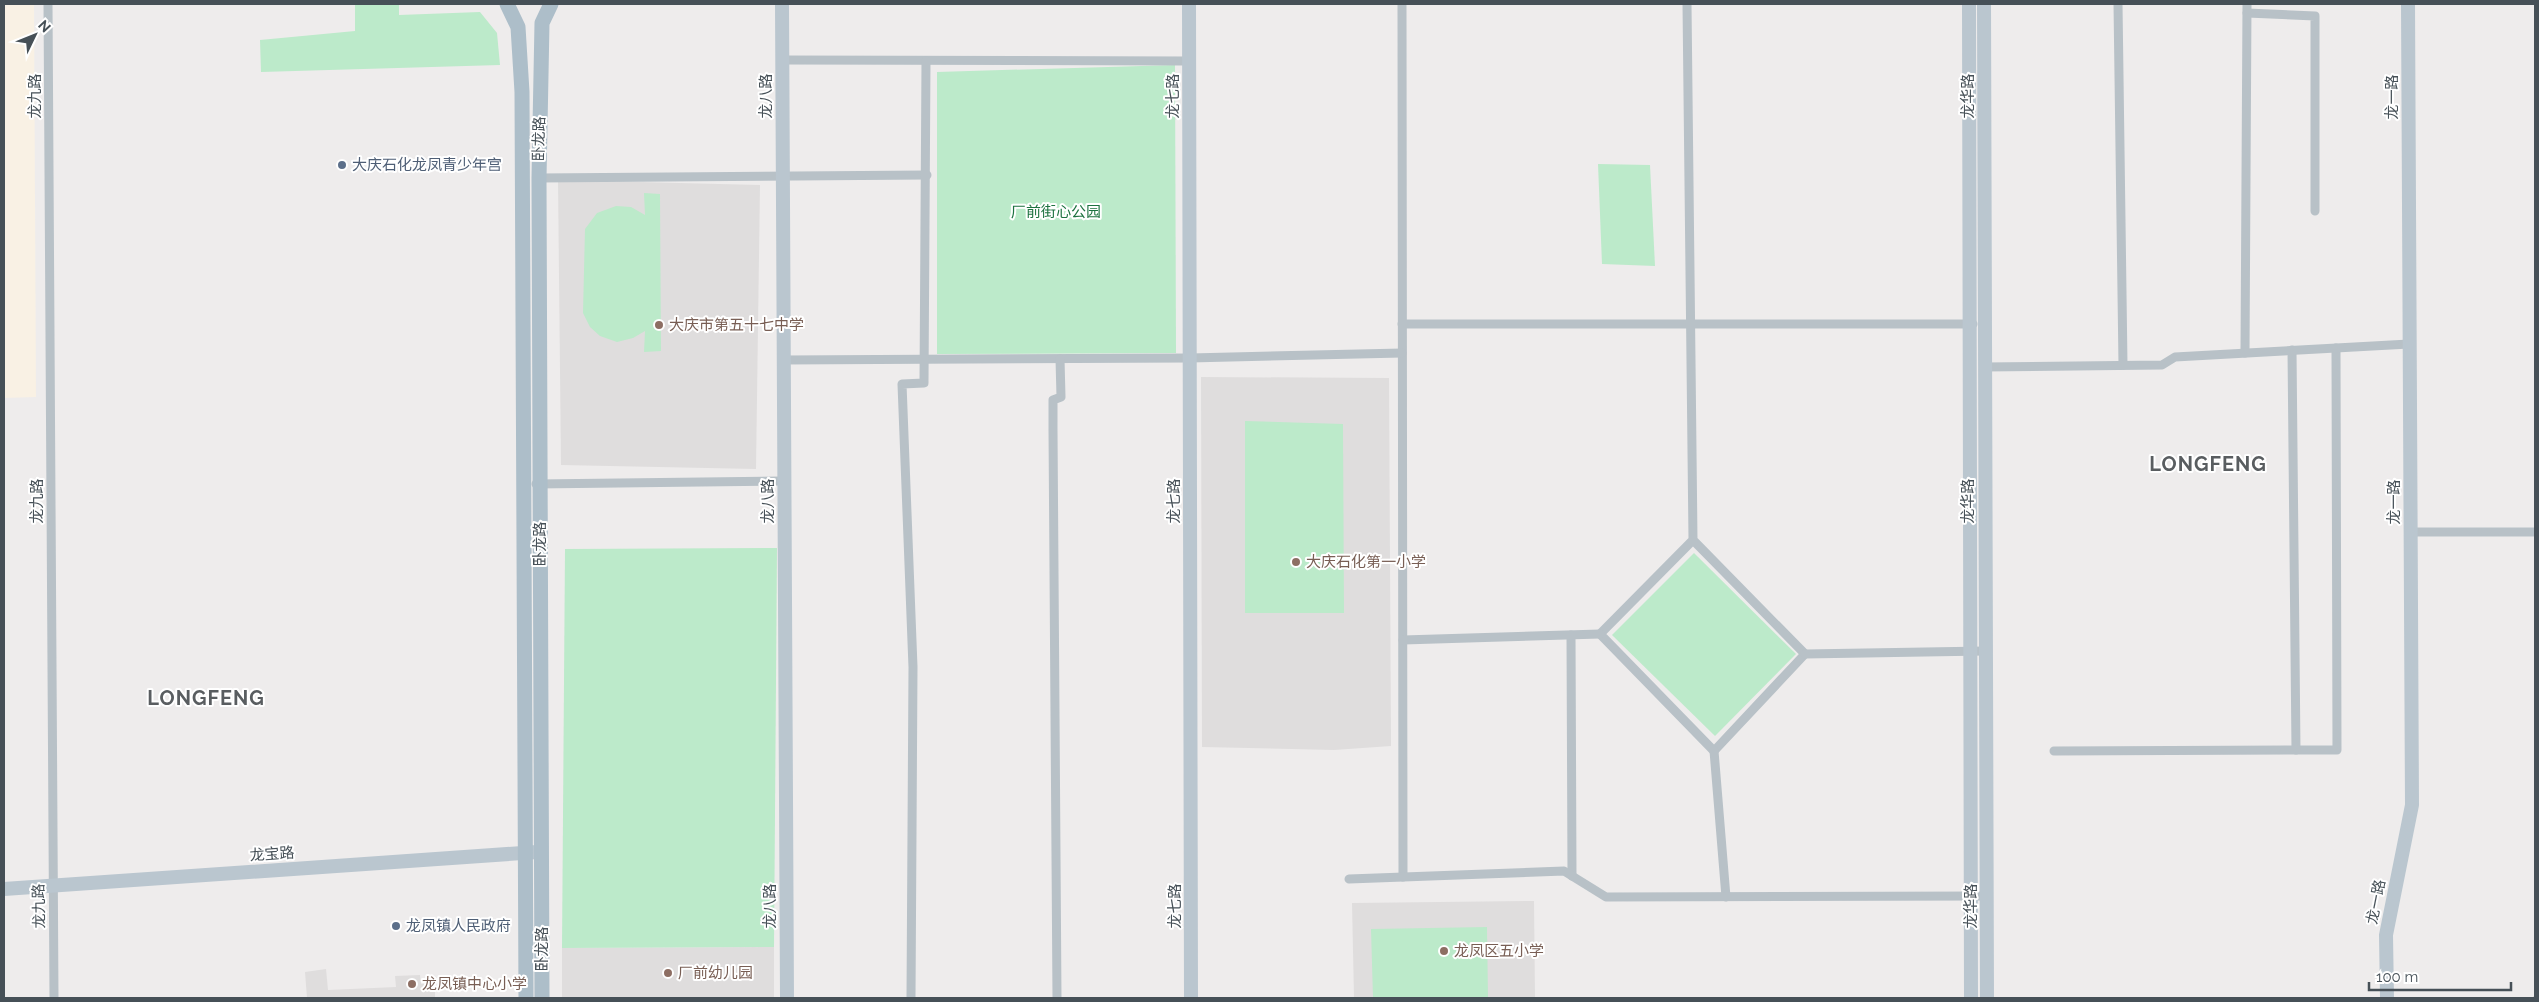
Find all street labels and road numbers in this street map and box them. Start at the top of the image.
street label: 龙九路 [26,73,44,119]
street label: 龙八路 [757,73,775,119]
street label: 龙七路 [1164,73,1182,119]
street label: 龙华路 [1959,73,1977,119]
street label: 龙一路 [2383,74,2401,120]
street label: 卧龙路 [530,116,548,162]
street label: 龙九路 [28,478,46,524]
street label: 龙八路 [759,478,777,524]
street label: 龙七路 [1165,478,1183,524]
street label: 龙华路 [1959,478,1977,524]
street label: 龙一路 [2385,479,2403,525]
street label: 卧龙路 [531,521,549,567]
street label: 龙宝路 [249,843,295,865]
street label: 龙一路 [2363,878,2389,926]
street label: 龙九路 [30,883,48,929]
street label: 龙八路 [761,883,779,929]
street label: 龙七路 [1166,883,1184,929]
street label: 龙华路 [1962,883,1980,929]
street label: 卧龙路 [533,926,551,972]

